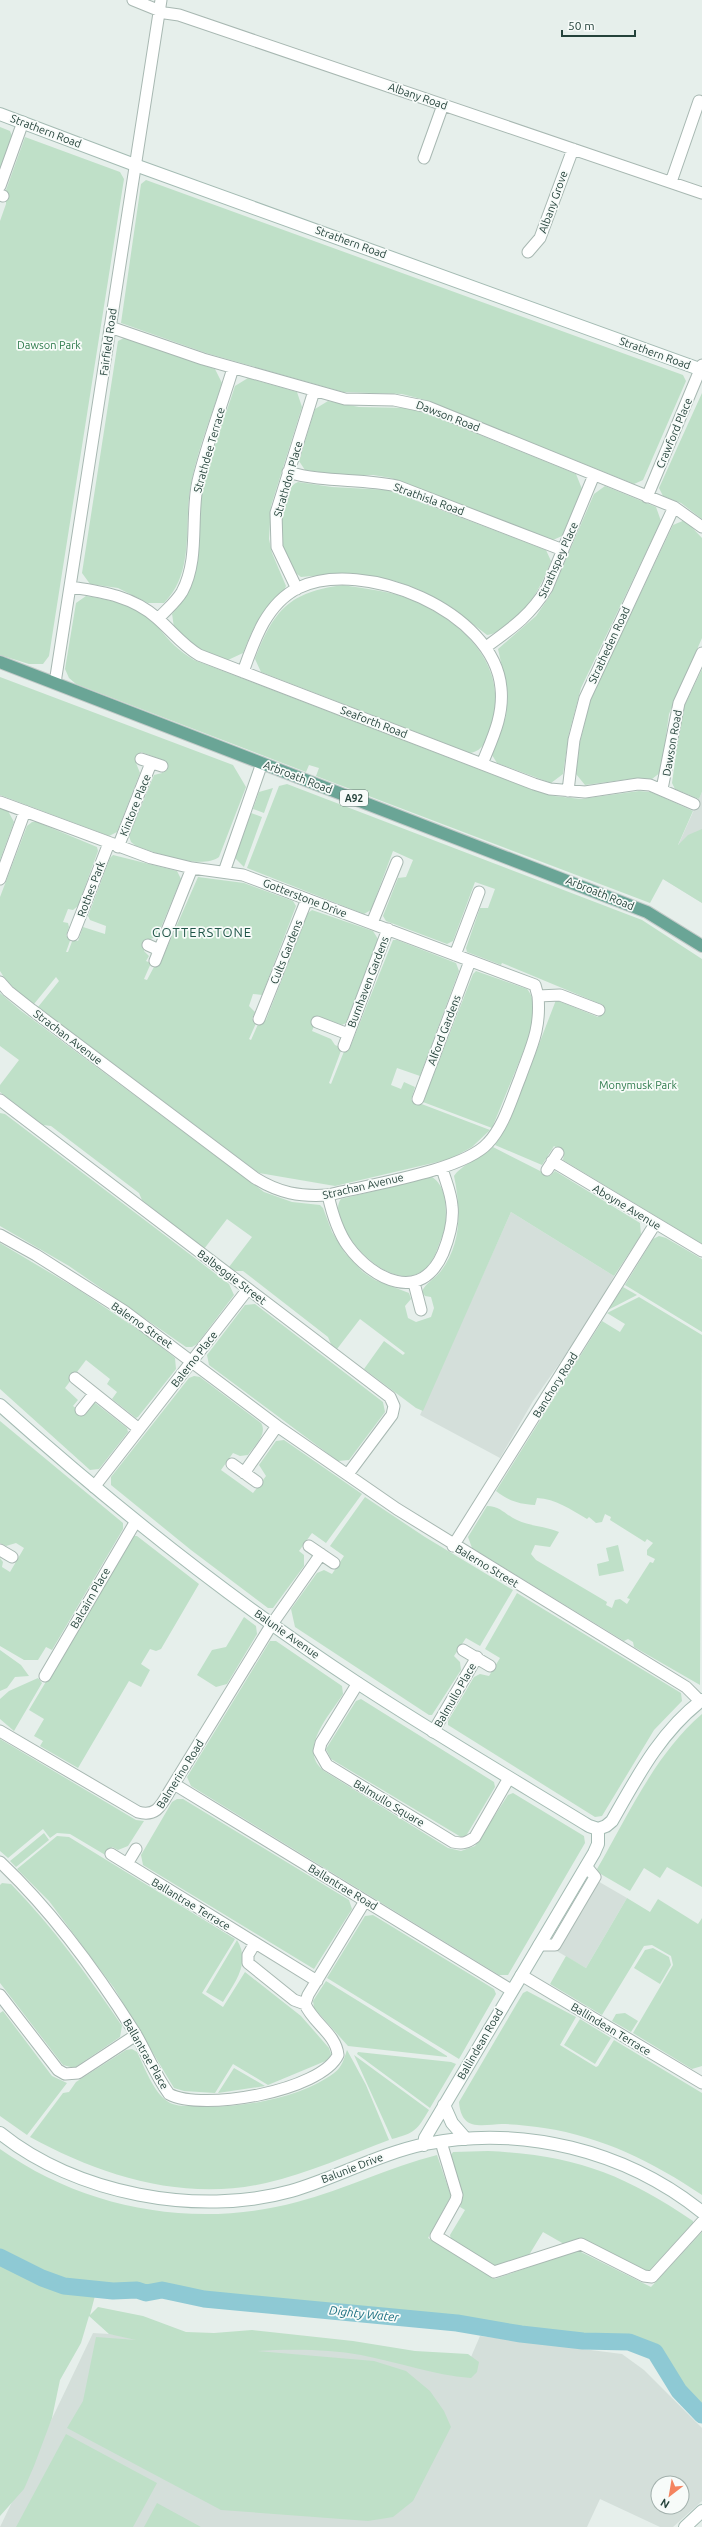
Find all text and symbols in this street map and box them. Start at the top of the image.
scale bar [562,12,635,38]
text: 50 m [568,19,595,32]
street label: Albany Road [387,80,449,112]
street label: Strathern Road [9,112,83,150]
street label: Albany Grove [536,169,570,235]
street label: Strathern Road [314,224,388,260]
street label: Fairfield Road [97,307,119,377]
street label: Strathern Road [618,335,692,371]
park label: Dawson Park [17,339,81,351]
street label: Crawford Place [654,396,694,470]
street label: Dawson Road [414,398,482,434]
street label: Strathdee Terrace [191,406,227,494]
street label: Strathdon Place [271,440,305,518]
street label: Strathisla Road [392,481,466,517]
street label: Strathspey Place [536,520,580,600]
street label: Stratheden Road [586,605,632,685]
street label: Seaforth Road [339,704,409,740]
street label: Dawson Road [660,709,684,777]
street label: Arbroath Road [262,758,334,796]
street label: Kintore Place [117,772,153,838]
road number: A92 [340,790,368,806]
street label: Rothes Park [75,859,107,919]
street label: Arbroath Road [564,874,636,912]
street label: Gotterstone Drive [261,876,349,920]
street label: Cults Gardens [268,918,304,986]
district label: GOTTERSTONE [152,925,252,939]
street label: Burnhaven Gardens [345,935,391,1029]
street label: Alford Gardens [425,993,463,1067]
street label: Strachan Avenue [31,1007,105,1067]
park label: Monymusk Park [599,1079,677,1091]
street label: Strachan Avenue [321,1171,405,1201]
street label: Aboyne Avenue [591,1182,663,1232]
street label: Balbeggie Street [195,1247,269,1307]
street label: Balerno Street [109,1300,175,1351]
street label: Balerno Place [169,1329,219,1389]
street label: Banchory Road [530,1350,580,1420]
street label: Balerno Street [453,1542,521,1590]
street label: Balcairn Place [68,1565,112,1631]
street label: Balunie Avenue [252,1607,322,1661]
street label: Balmullo Place [432,1661,478,1729]
street label: Balmerino Road [154,1738,206,1810]
street label: Balmullo Square [351,1777,427,1829]
street label: Ballantrae Road [306,1862,380,1912]
street label: Ballantrae Terrace [149,1876,233,1932]
street label: Ballindean Terrace [569,2000,653,2058]
street label: Ballindean Road [455,2006,505,2082]
street label: Ballantrae Place [121,2017,171,2091]
street label: Balunie Drive [319,2151,385,2185]
water label: Dighty Water [329,2303,400,2324]
north arrow [650,2475,690,2515]
text: N [658,2496,671,2511]

